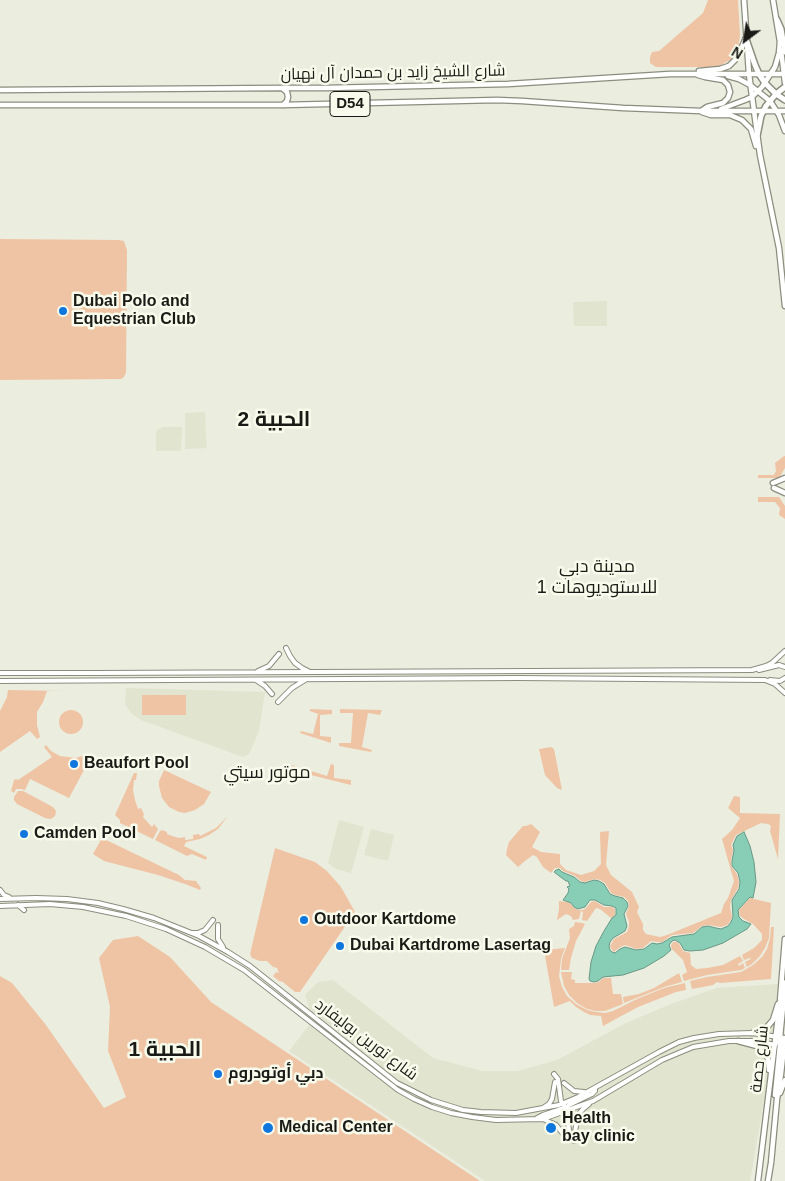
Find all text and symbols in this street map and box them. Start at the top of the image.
north arrow [720,15,770,65]
text: N [729,43,746,62]
street label: شارع الشيخ زايد بن حمدان آل نهيان [280,61,506,85]
road number: D54 [330,92,370,116]
place label: Dubai Polo and Equestrian Club [73,292,196,330]
marker: Dubai Polo and Equestrian Club [57,305,69,317]
district label: الحبية 2 [238,407,310,433]
district label: مدينة دبي للاستوديوهات 1 [537,556,657,598]
place label: Beaufort Pool [84,754,189,774]
marker: Beaufort Pool [68,758,80,770]
district label: موتور سيتي [223,762,311,784]
place label: Camden Pool [34,824,136,844]
marker: Camden Pool [18,828,30,840]
place label: Outdoor Kartdome [314,910,456,930]
marker: Outdoor Kartdome [298,914,310,926]
place label: Dubai Kartdrome Lasertag [350,936,551,956]
marker: Dubai Kartdrome Lasertag [334,940,346,952]
street label: شارع تورين بوليفارد [311,995,421,1085]
street label: شارع حصة [747,1025,773,1093]
district label: الحبية 1 [129,1037,201,1063]
place label: دبي أوتودروم [228,1064,323,1084]
marker: دبي أوتودروم [212,1068,224,1080]
place label: Health bay clinic [562,1109,635,1147]
place label: Medical Center [279,1118,393,1138]
marker: Medical Center [261,1121,275,1135]
marker: Health bay clinic [544,1121,558,1135]

